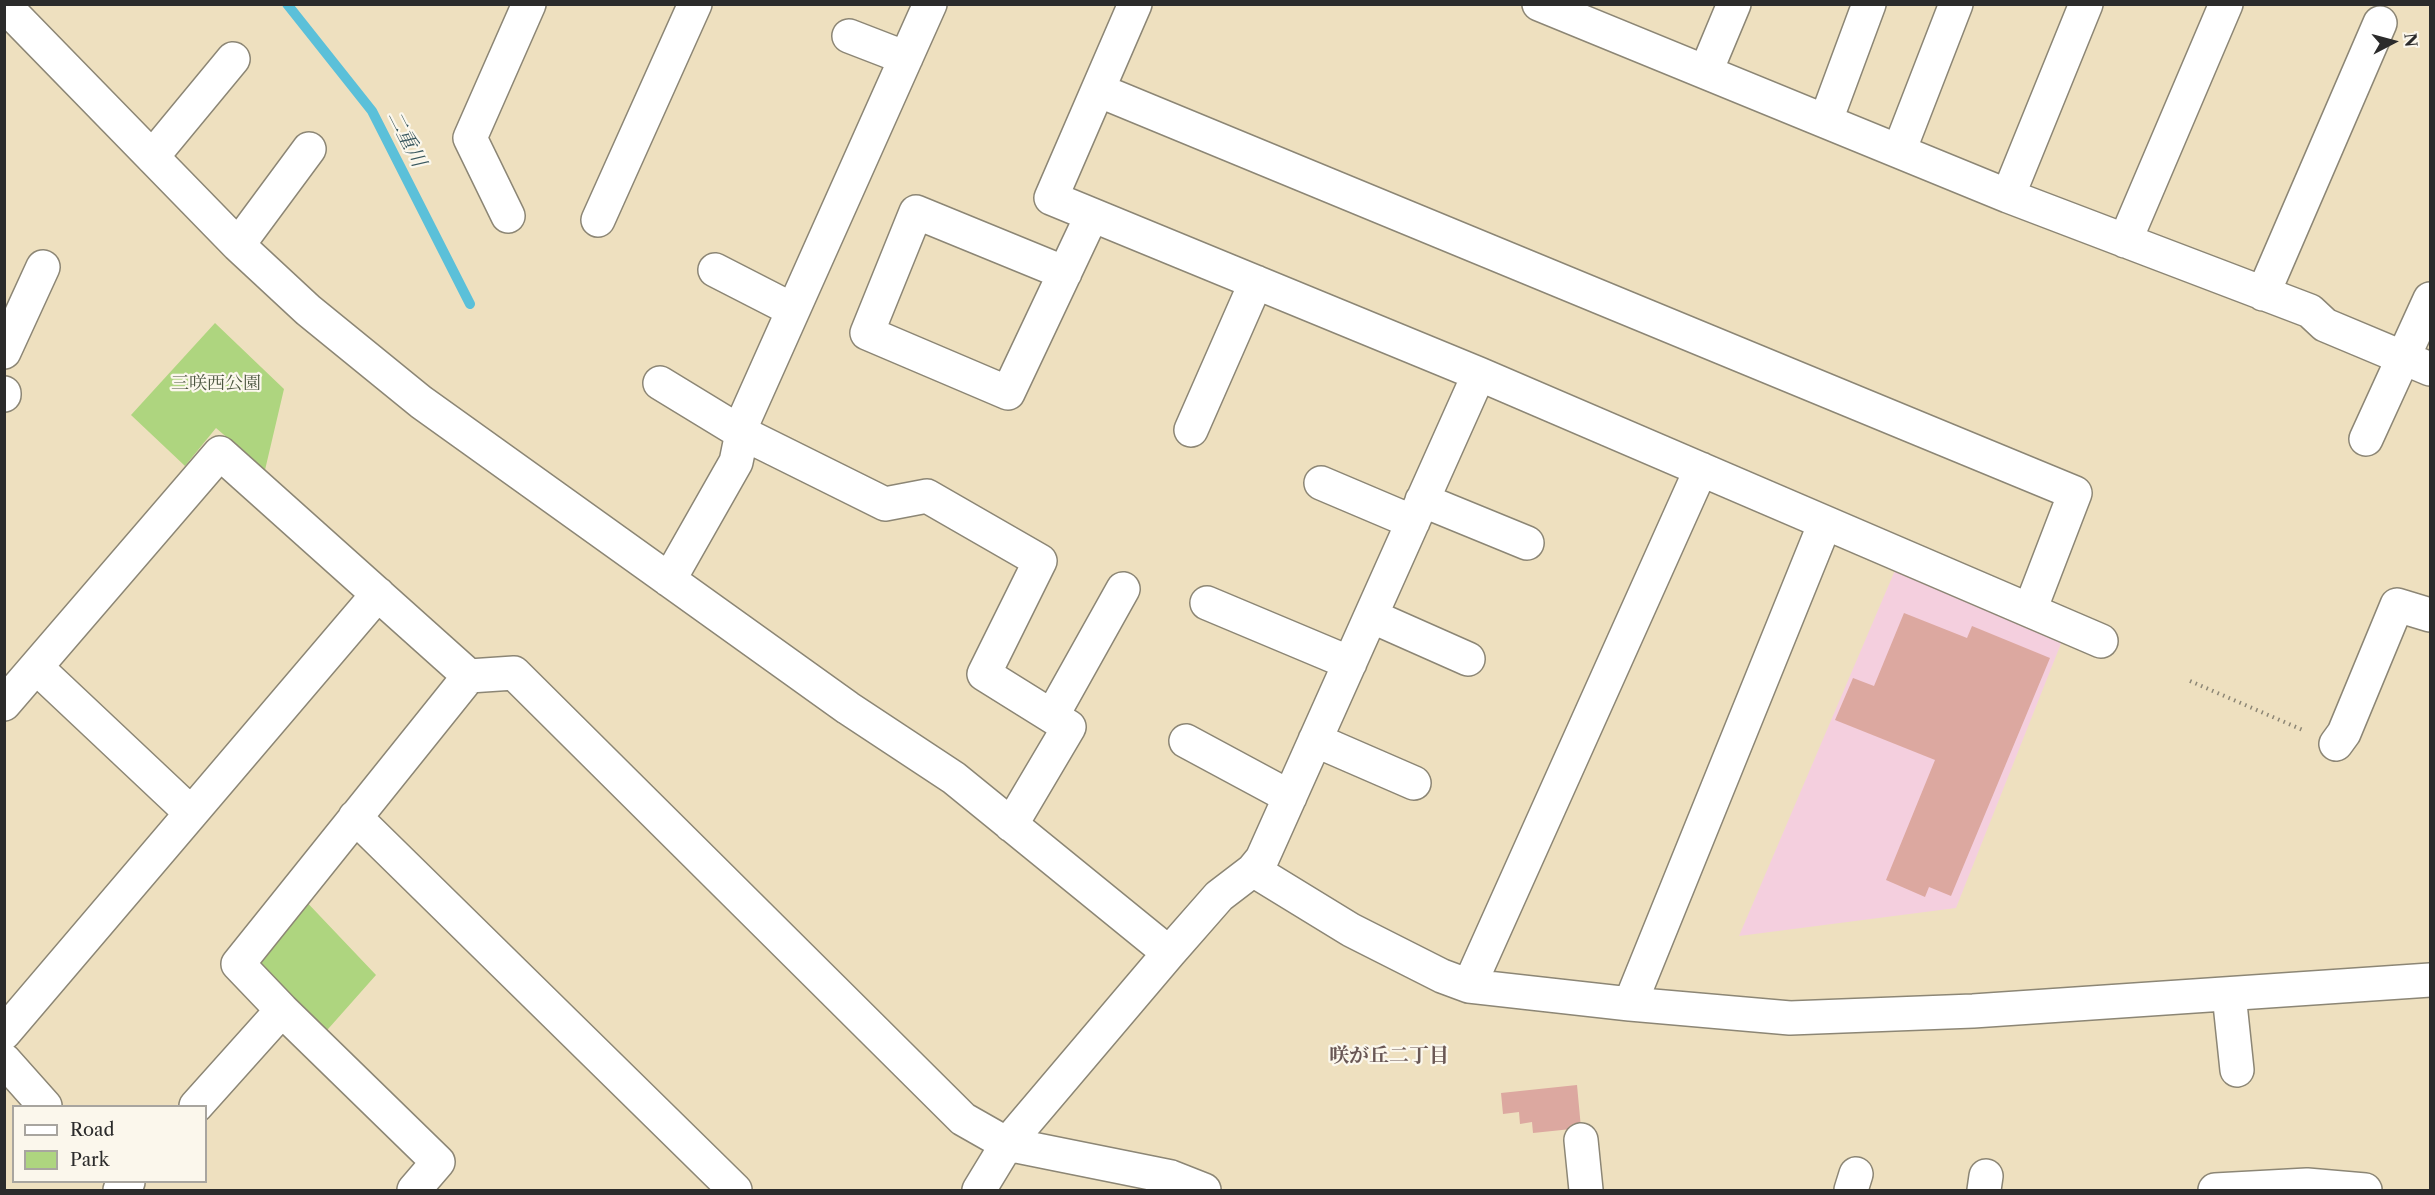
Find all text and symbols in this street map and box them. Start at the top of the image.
north arrow [2363,12,2423,72]
text: N [2400,32,2422,48]
water label: 二重川 [382,107,430,171]
park label: 三咲西公園 [171,373,261,395]
district label: 咲が丘二丁目 [1329,1044,1449,1068]
legend [12,1105,207,1183]
text: Road [70,1119,115,1141]
text: Park [70,1149,109,1171]

